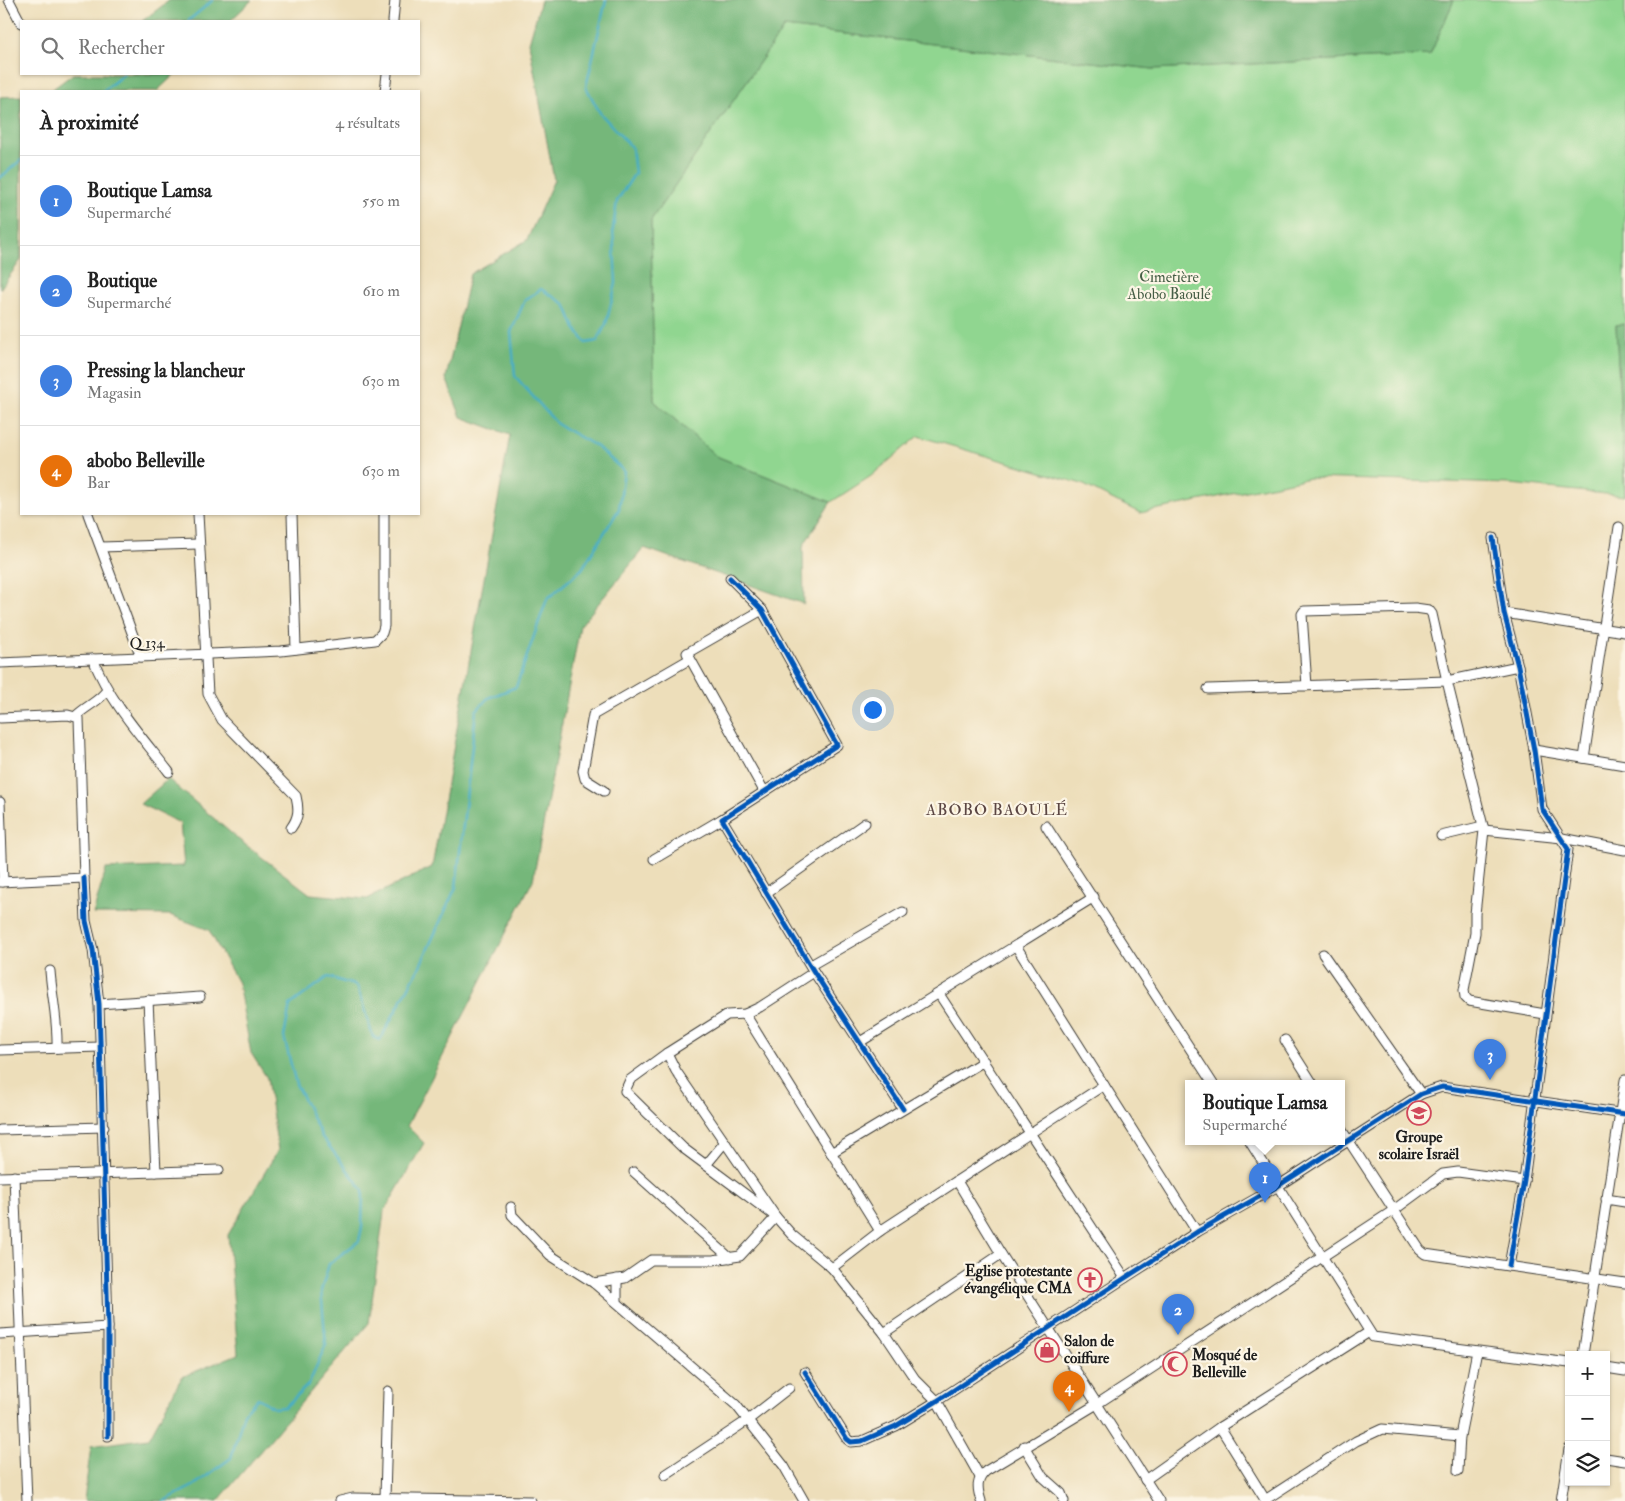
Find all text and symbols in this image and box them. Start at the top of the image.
search box [20,20,420,75]
icon: search [38,34,66,62]
text: Rechercher [78,36,165,60]
text: À proximité [40,109,138,136]
text: 4 résultats [335,113,400,133]
text: Boutique Lamsa [87,179,212,203]
text: 1 [53,191,59,211]
text: 550 m [362,191,400,211]
text: Supermarché [87,203,171,223]
park label: Cimetière Abobo Baoulé [1127,268,1211,304]
text: Boutique [87,269,157,293]
text: 2 [52,281,60,301]
text: 610 m [362,281,400,301]
text: Supermarché [87,293,171,313]
text: Pressing la blancheur [87,359,245,383]
text: 3 [53,371,59,391]
text: 630 m [362,371,400,391]
text: Magasin [87,383,141,403]
text: abobo Belleville [87,449,205,473]
text: 4 [52,461,60,481]
text: 630 m [362,461,400,481]
text: Bar [87,473,110,493]
street label: Q 134 [129,633,166,654]
your location [860,697,886,723]
district label: ABOBO BAOULÉ [925,799,1068,820]
pin: 3 [1474,1039,1506,1080]
popup [1185,1080,1345,1145]
text: Boutique Lamsa [1203,1091,1327,1115]
school or university icon: Groupe scolaire Israël [1406,1100,1432,1126]
text: Supermarché [1203,1115,1287,1135]
place label: Groupe scolaire Israël [1379,1128,1459,1164]
pin: 1 [1249,1162,1281,1203]
place label: Eglise protestante évangélique CMA [964,1262,1073,1299]
church icon: Eglise protestante évangélique CMA [1077,1267,1103,1293]
pin: 2 [1162,1294,1194,1335]
place label: Salon de coiffure [1064,1332,1115,1368]
shop icon: Salon de coiffure [1034,1337,1060,1363]
place label: Mosqué de Belleville [1191,1346,1258,1382]
mosque icon: Mosqué de Belleville [1162,1351,1188,1377]
map controls [1565,1351,1610,1486]
button: + [1565,1351,1610,1396]
pin: 4 [1053,1371,1085,1412]
button: − [1565,1396,1610,1441]
button: layers [1565,1441,1610,1486]

